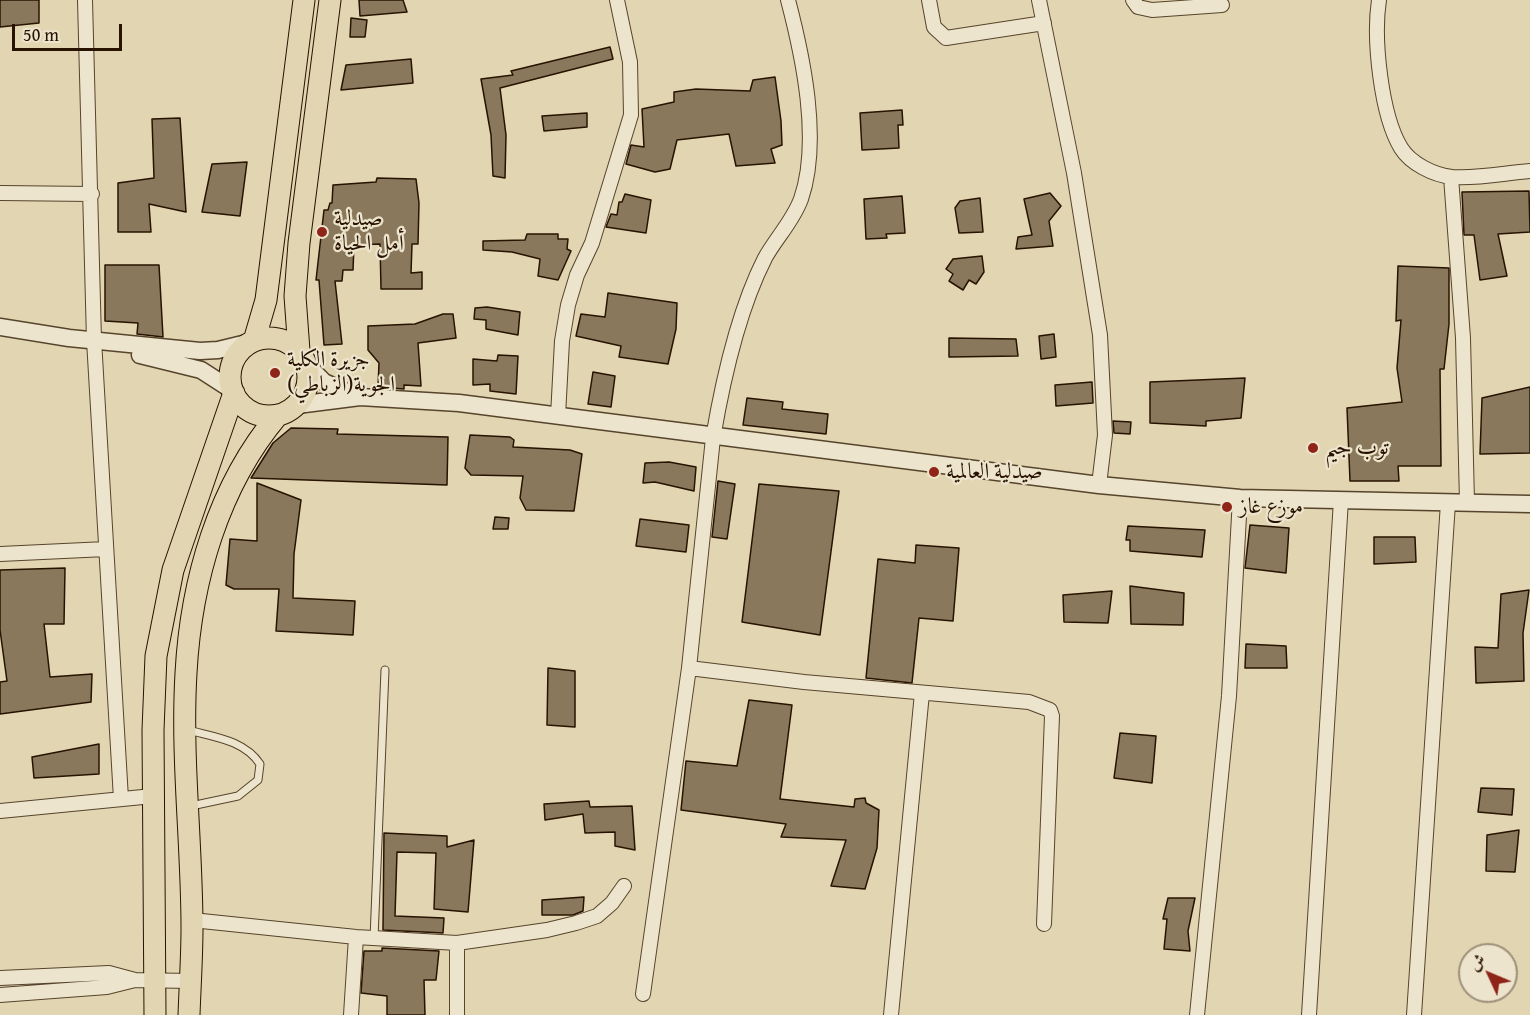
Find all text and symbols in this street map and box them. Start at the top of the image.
scale bar [15,12,124,50]
text: 50 m [23,21,59,48]
place label: صيدلية أمل الحياة [334,206,404,258]
marker: صيدلية أمل الحياة [315,225,329,239]
place label: جزيرة الكلية الجوية(الزباطي) [287,347,395,398]
marker: جزيرة الكلية الجوية(الزباطي) [268,366,282,380]
place label: توب جيم [1325,435,1389,461]
marker: توب جيم [1306,441,1320,455]
place label: صيدلية العالمية [946,459,1043,485]
marker: صيدلية العالمية [927,465,941,479]
place label: موزع غاز [1239,494,1303,520]
marker: موزع غاز [1220,500,1234,514]
north arrow [1458,943,1518,1003]
text: ش [1462,948,1491,976]

